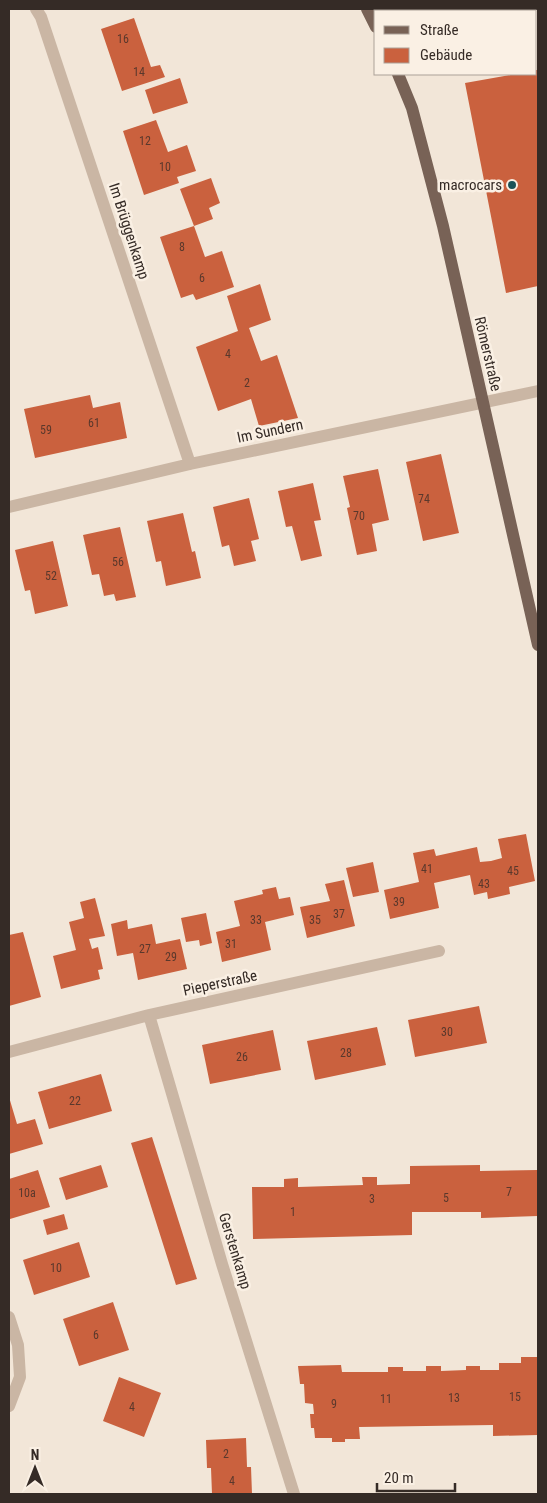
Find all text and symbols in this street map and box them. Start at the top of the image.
legend [374,10,537,75]
text: Straße [420,21,459,39]
house number: 16 [117,32,129,46]
text: Gebäude [420,46,472,64]
house number: 14 [133,65,145,79]
house number: 12 [139,134,151,148]
house number: 10 [159,160,171,174]
place label: macrocars [439,176,502,194]
marker: macrocars [506,179,518,191]
street label: Im Brüggenkamp [105,181,153,281]
house number: 8 [179,240,185,254]
house number: 6 [199,271,205,285]
street label: Römerstraße [471,315,505,393]
house number: 4 [225,347,231,361]
house number: 2 [244,376,250,390]
street label: Im Sundern [235,415,305,447]
house number: 61 [88,416,100,430]
house number: 59 [40,423,52,437]
house number: 74 [418,492,430,506]
house number: 70 [353,509,365,523]
house number: 56 [112,555,124,569]
house number: 52 [45,569,57,583]
house number: 41 [421,862,433,876]
house number: 45 [507,864,519,878]
house number: 43 [478,877,490,891]
house number: 39 [393,895,405,909]
house number: 37 [333,907,345,921]
house number: 33 [250,913,262,927]
house number: 35 [309,913,321,927]
house number: 31 [225,937,237,951]
house number: 27 [139,942,151,956]
house number: 29 [165,950,177,964]
street label: Pieperstraße [181,966,259,1000]
house number: 30 [441,1025,453,1039]
house number: 28 [340,1046,352,1060]
house number: 26 [236,1050,248,1064]
house number: 22 [69,1094,81,1108]
house number: 7 [506,1185,512,1199]
house number: 10a [18,1186,36,1200]
house number: 5 [443,1191,449,1205]
house number: 3 [369,1192,375,1206]
house number: 1 [290,1205,296,1219]
street label: Gerstenkamp [215,1211,255,1291]
house number: 10 [50,1261,62,1275]
house number: 6 [93,1328,99,1342]
house number: 15 [509,1390,521,1404]
house number: 13 [448,1391,460,1405]
house number: 11 [380,1392,392,1406]
house number: 9 [331,1397,337,1411]
house number: 4 [129,1400,135,1414]
north arrow [10,1443,60,1493]
text: N [31,1447,39,1463]
house number: 2 [223,1447,229,1461]
scale bar [377,1460,454,1492]
text: 20 m [384,1469,414,1487]
house number: 4 [229,1474,235,1488]

